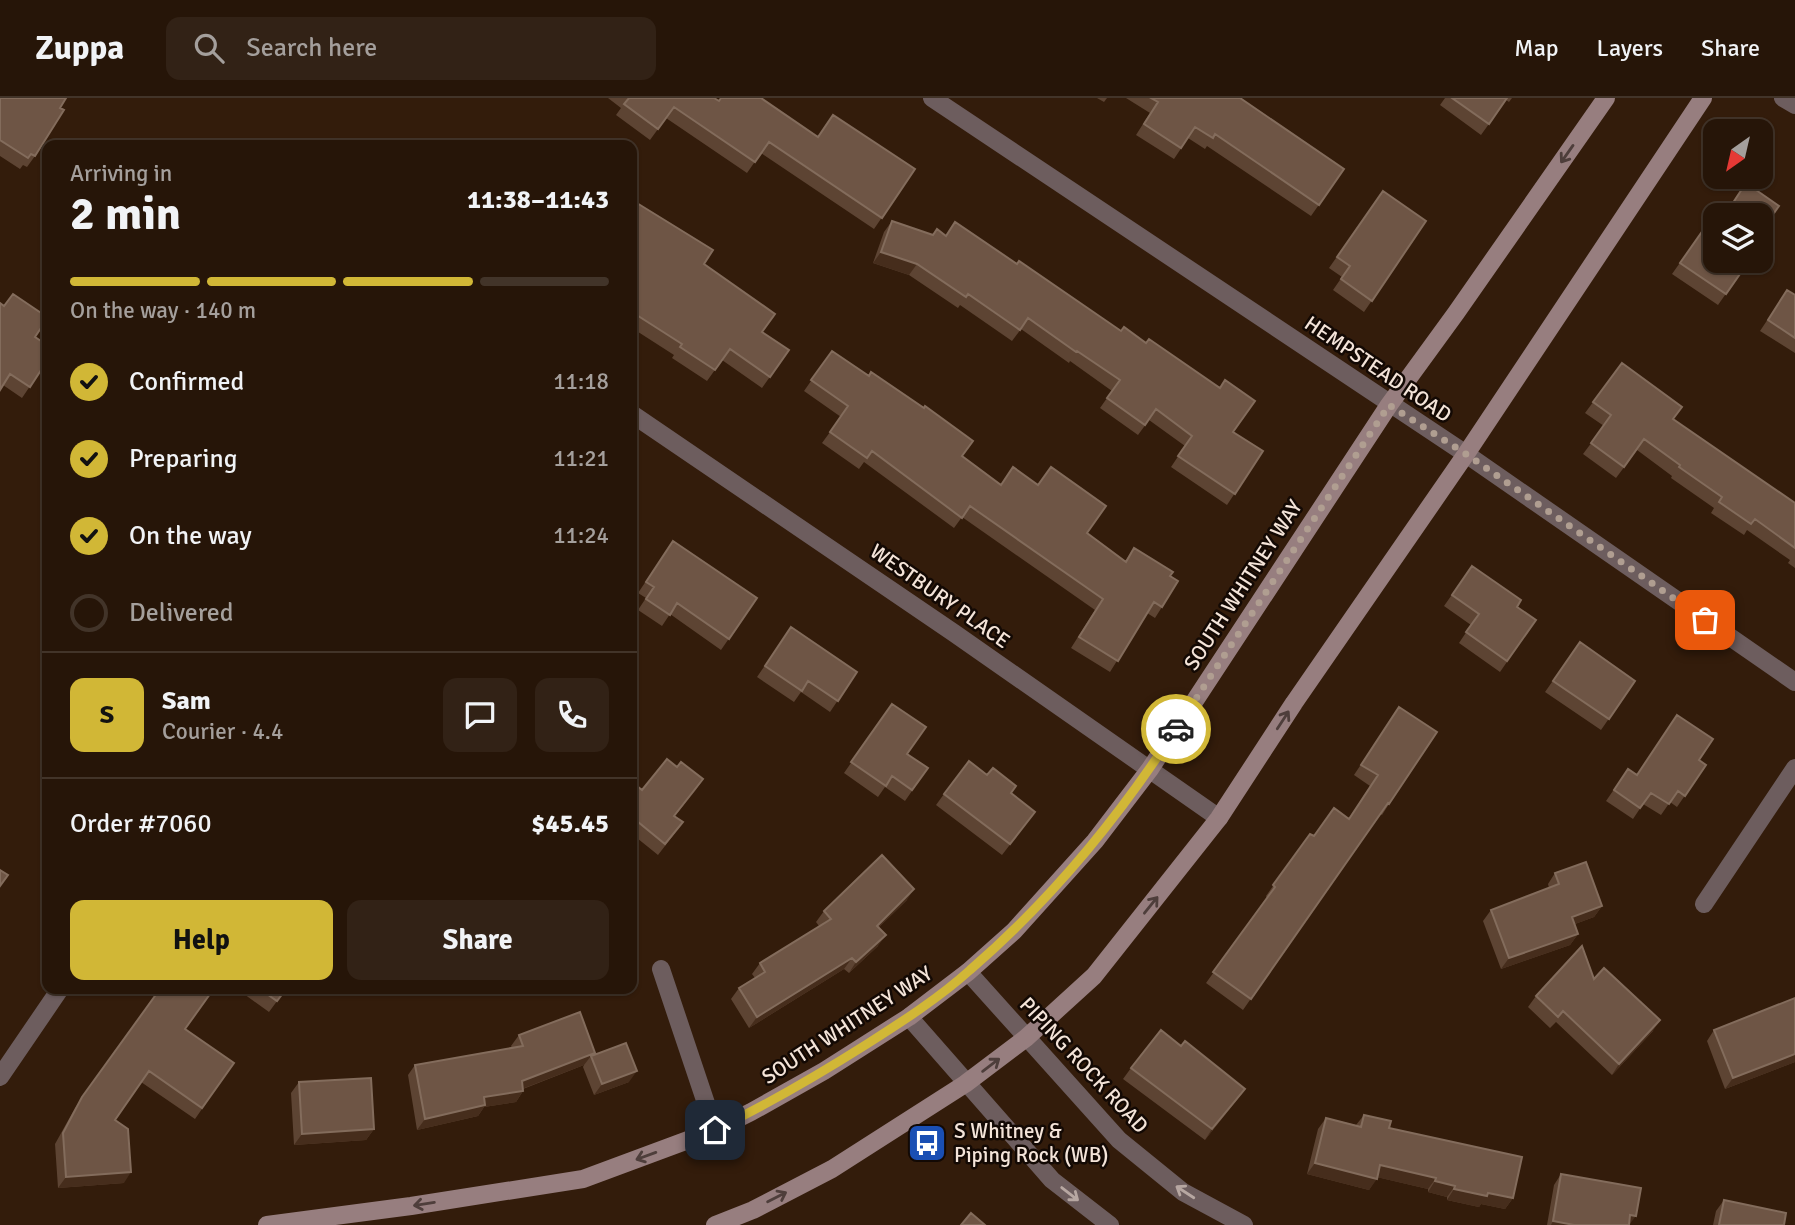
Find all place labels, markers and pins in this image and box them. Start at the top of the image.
pin [1675,590,1735,650]
pin [685,1100,745,1160]
place label: S Whitney & Piping Rock (WB) [954,1118,1108,1168]
bus stop icon: S Whitney & Piping Rock (WB) [906,1122,948,1164]

